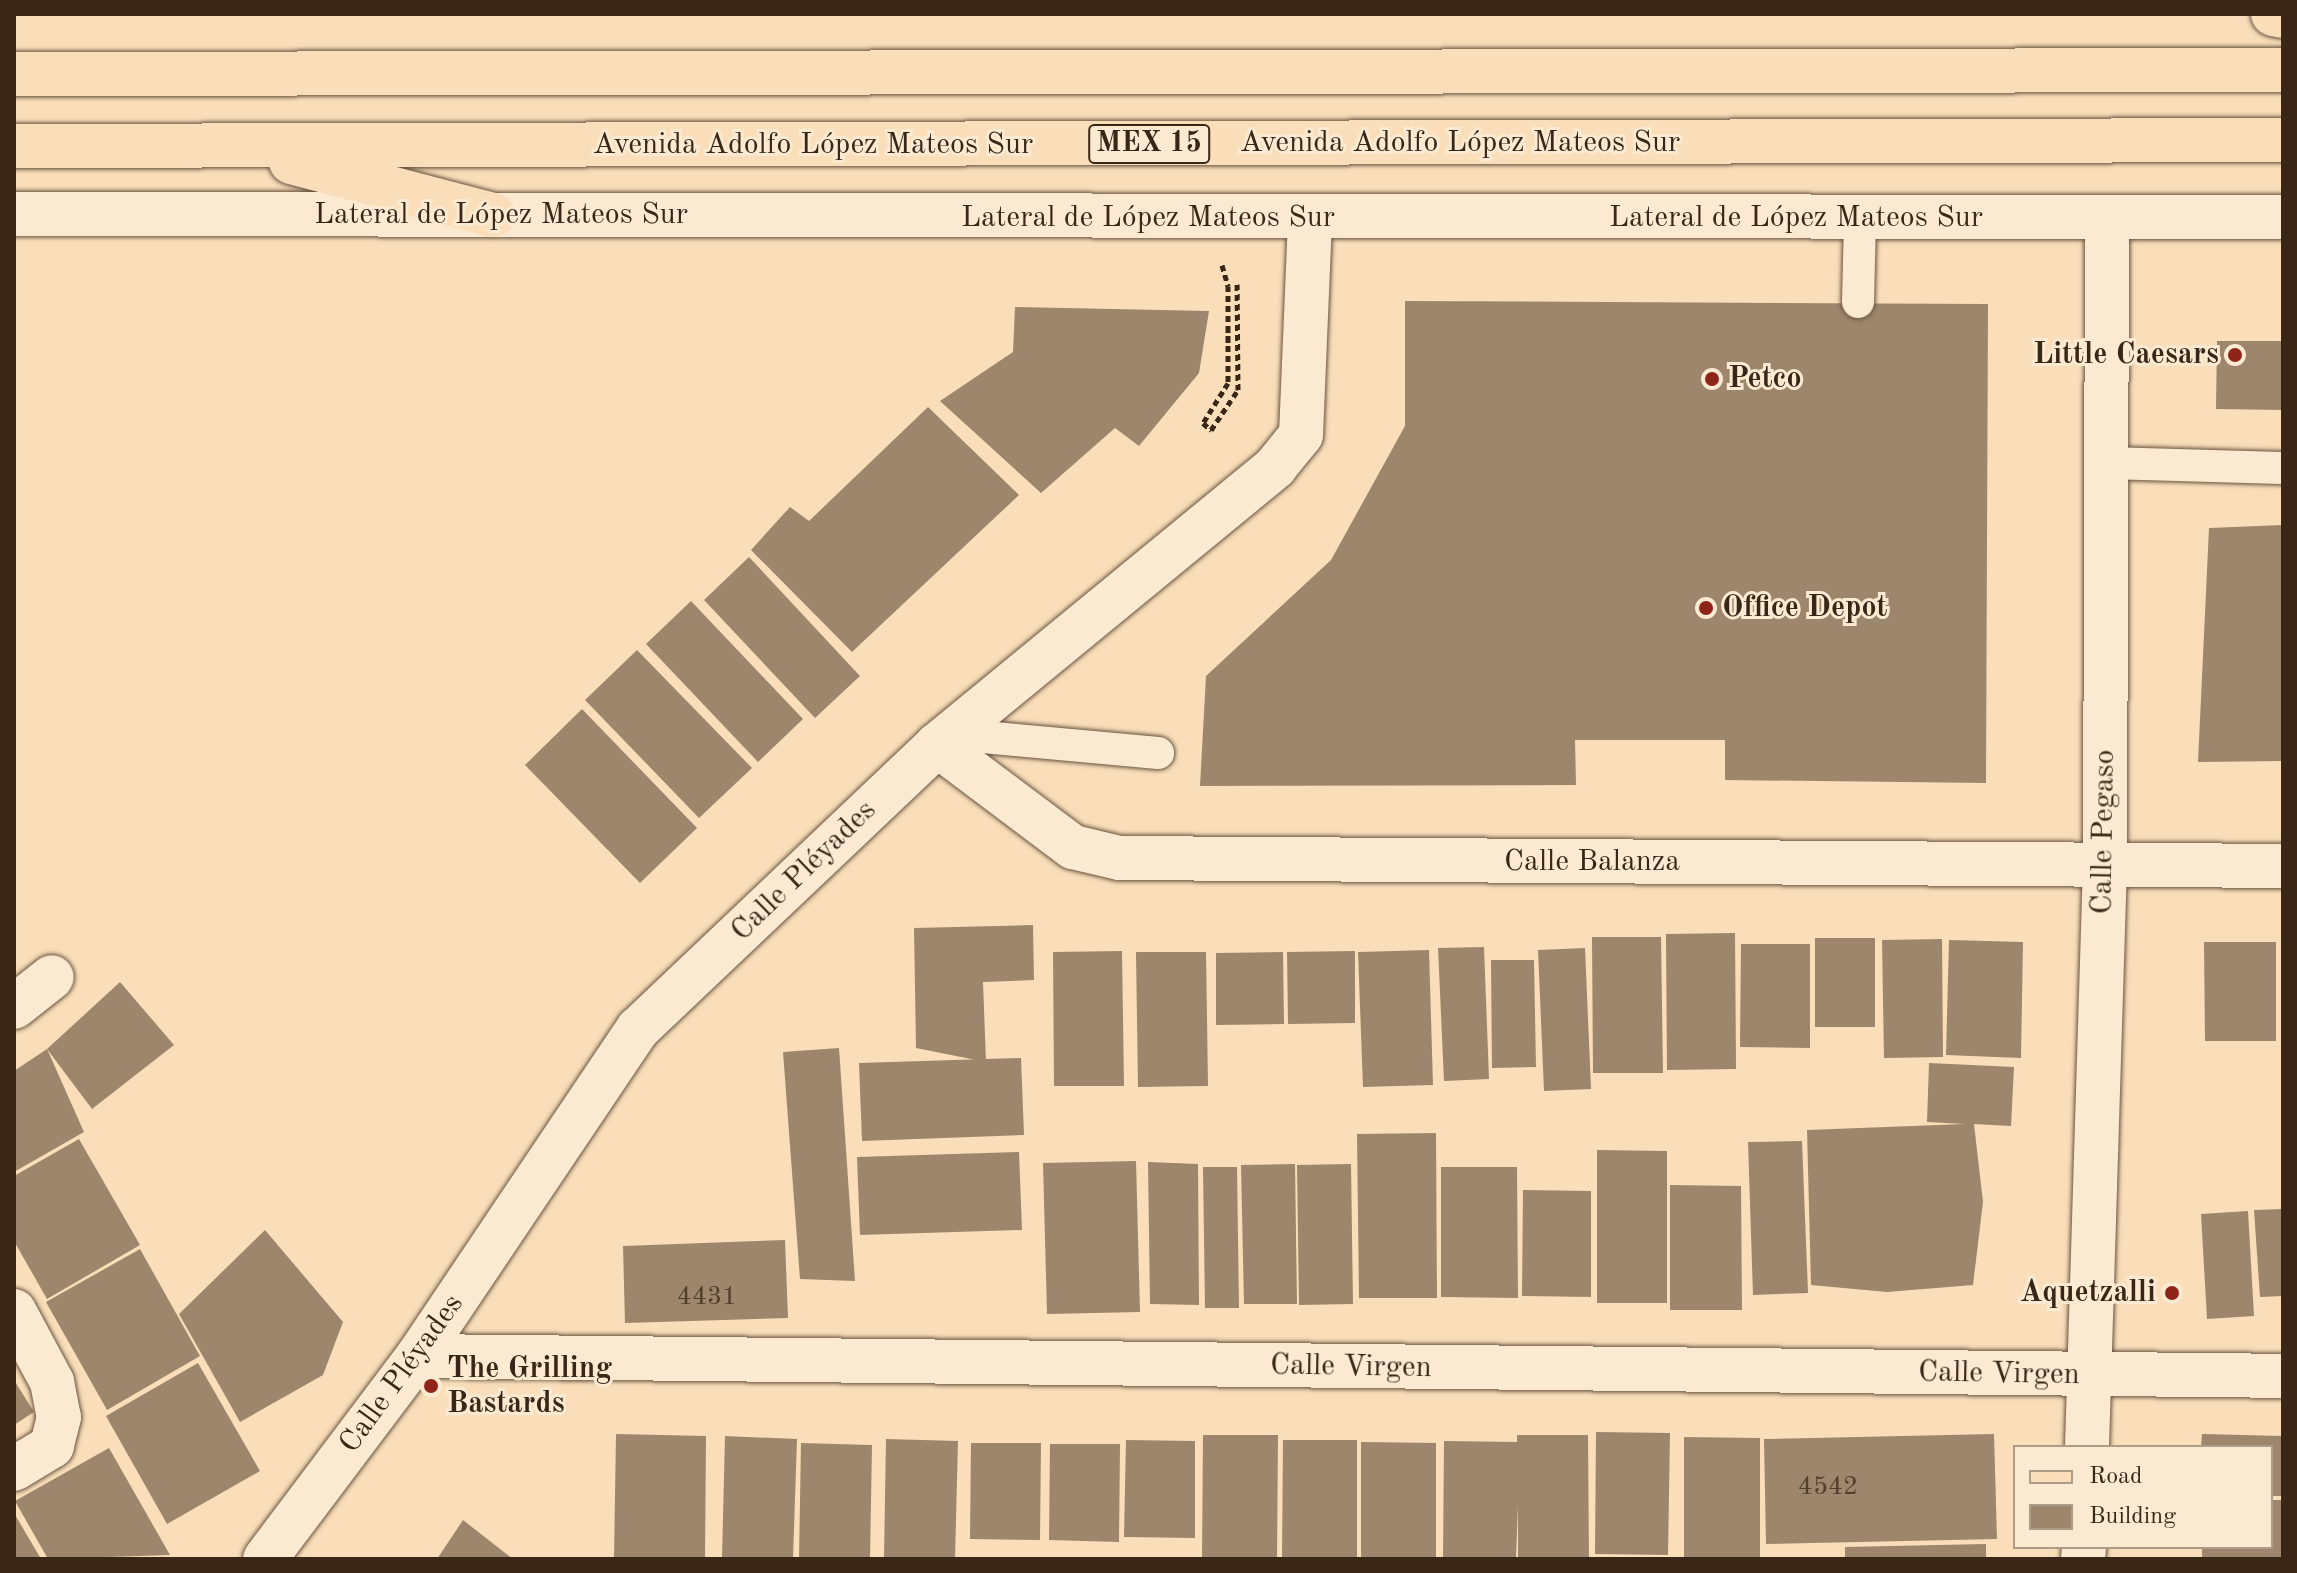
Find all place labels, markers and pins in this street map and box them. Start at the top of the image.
place label: Little Caesars [2033,337,2219,373]
marker: Little Caesars [2226,346,2244,364]
place label: Petco [1728,361,1802,397]
marker: Petco [1703,370,1721,388]
place label: Office Depot [1722,590,1887,626]
marker: Office Depot [1697,599,1715,617]
place label: Aquetzalli [2020,1275,2156,1311]
marker: Aquetzalli [2163,1284,2181,1302]
place label: The Grilling Bastards [447,1351,612,1422]
marker: The Grilling Bastards [422,1377,440,1395]

